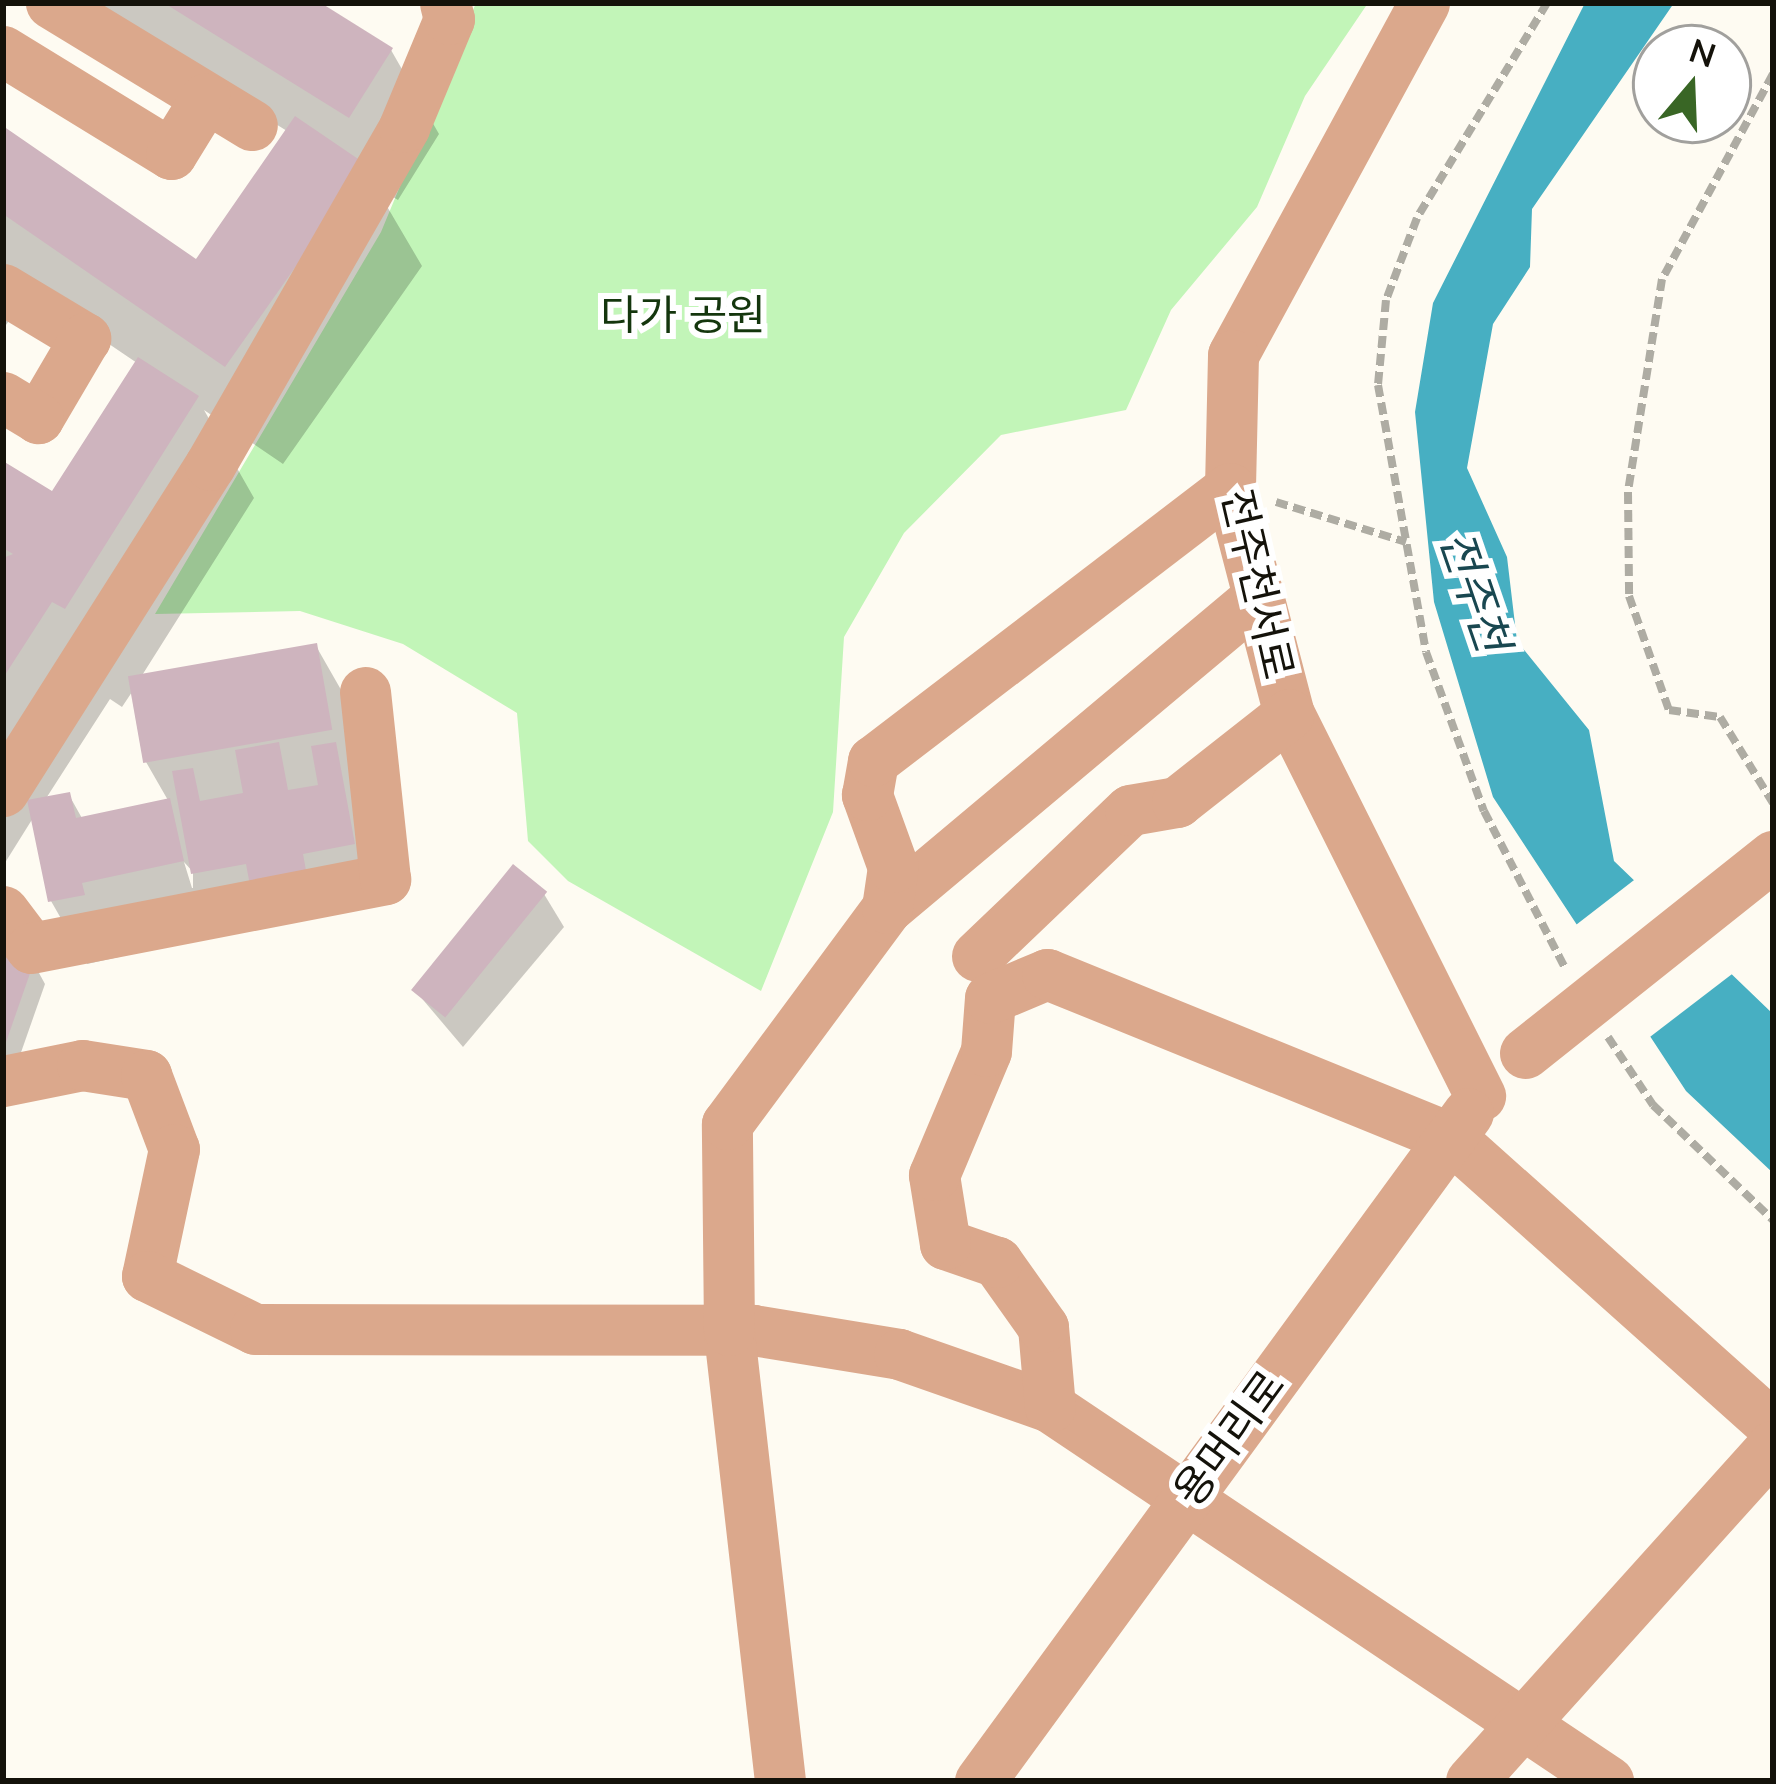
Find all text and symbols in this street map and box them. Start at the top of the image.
north arrow [1632,24,1752,144]
text: N [1684,29,1721,76]
park label: 다가 공원 [600,290,766,340]
street label: 전주천서로 [1212,484,1304,684]
water label: 전주천 [1429,523,1521,659]
street label: 용머리로 [1163,1361,1295,1515]

